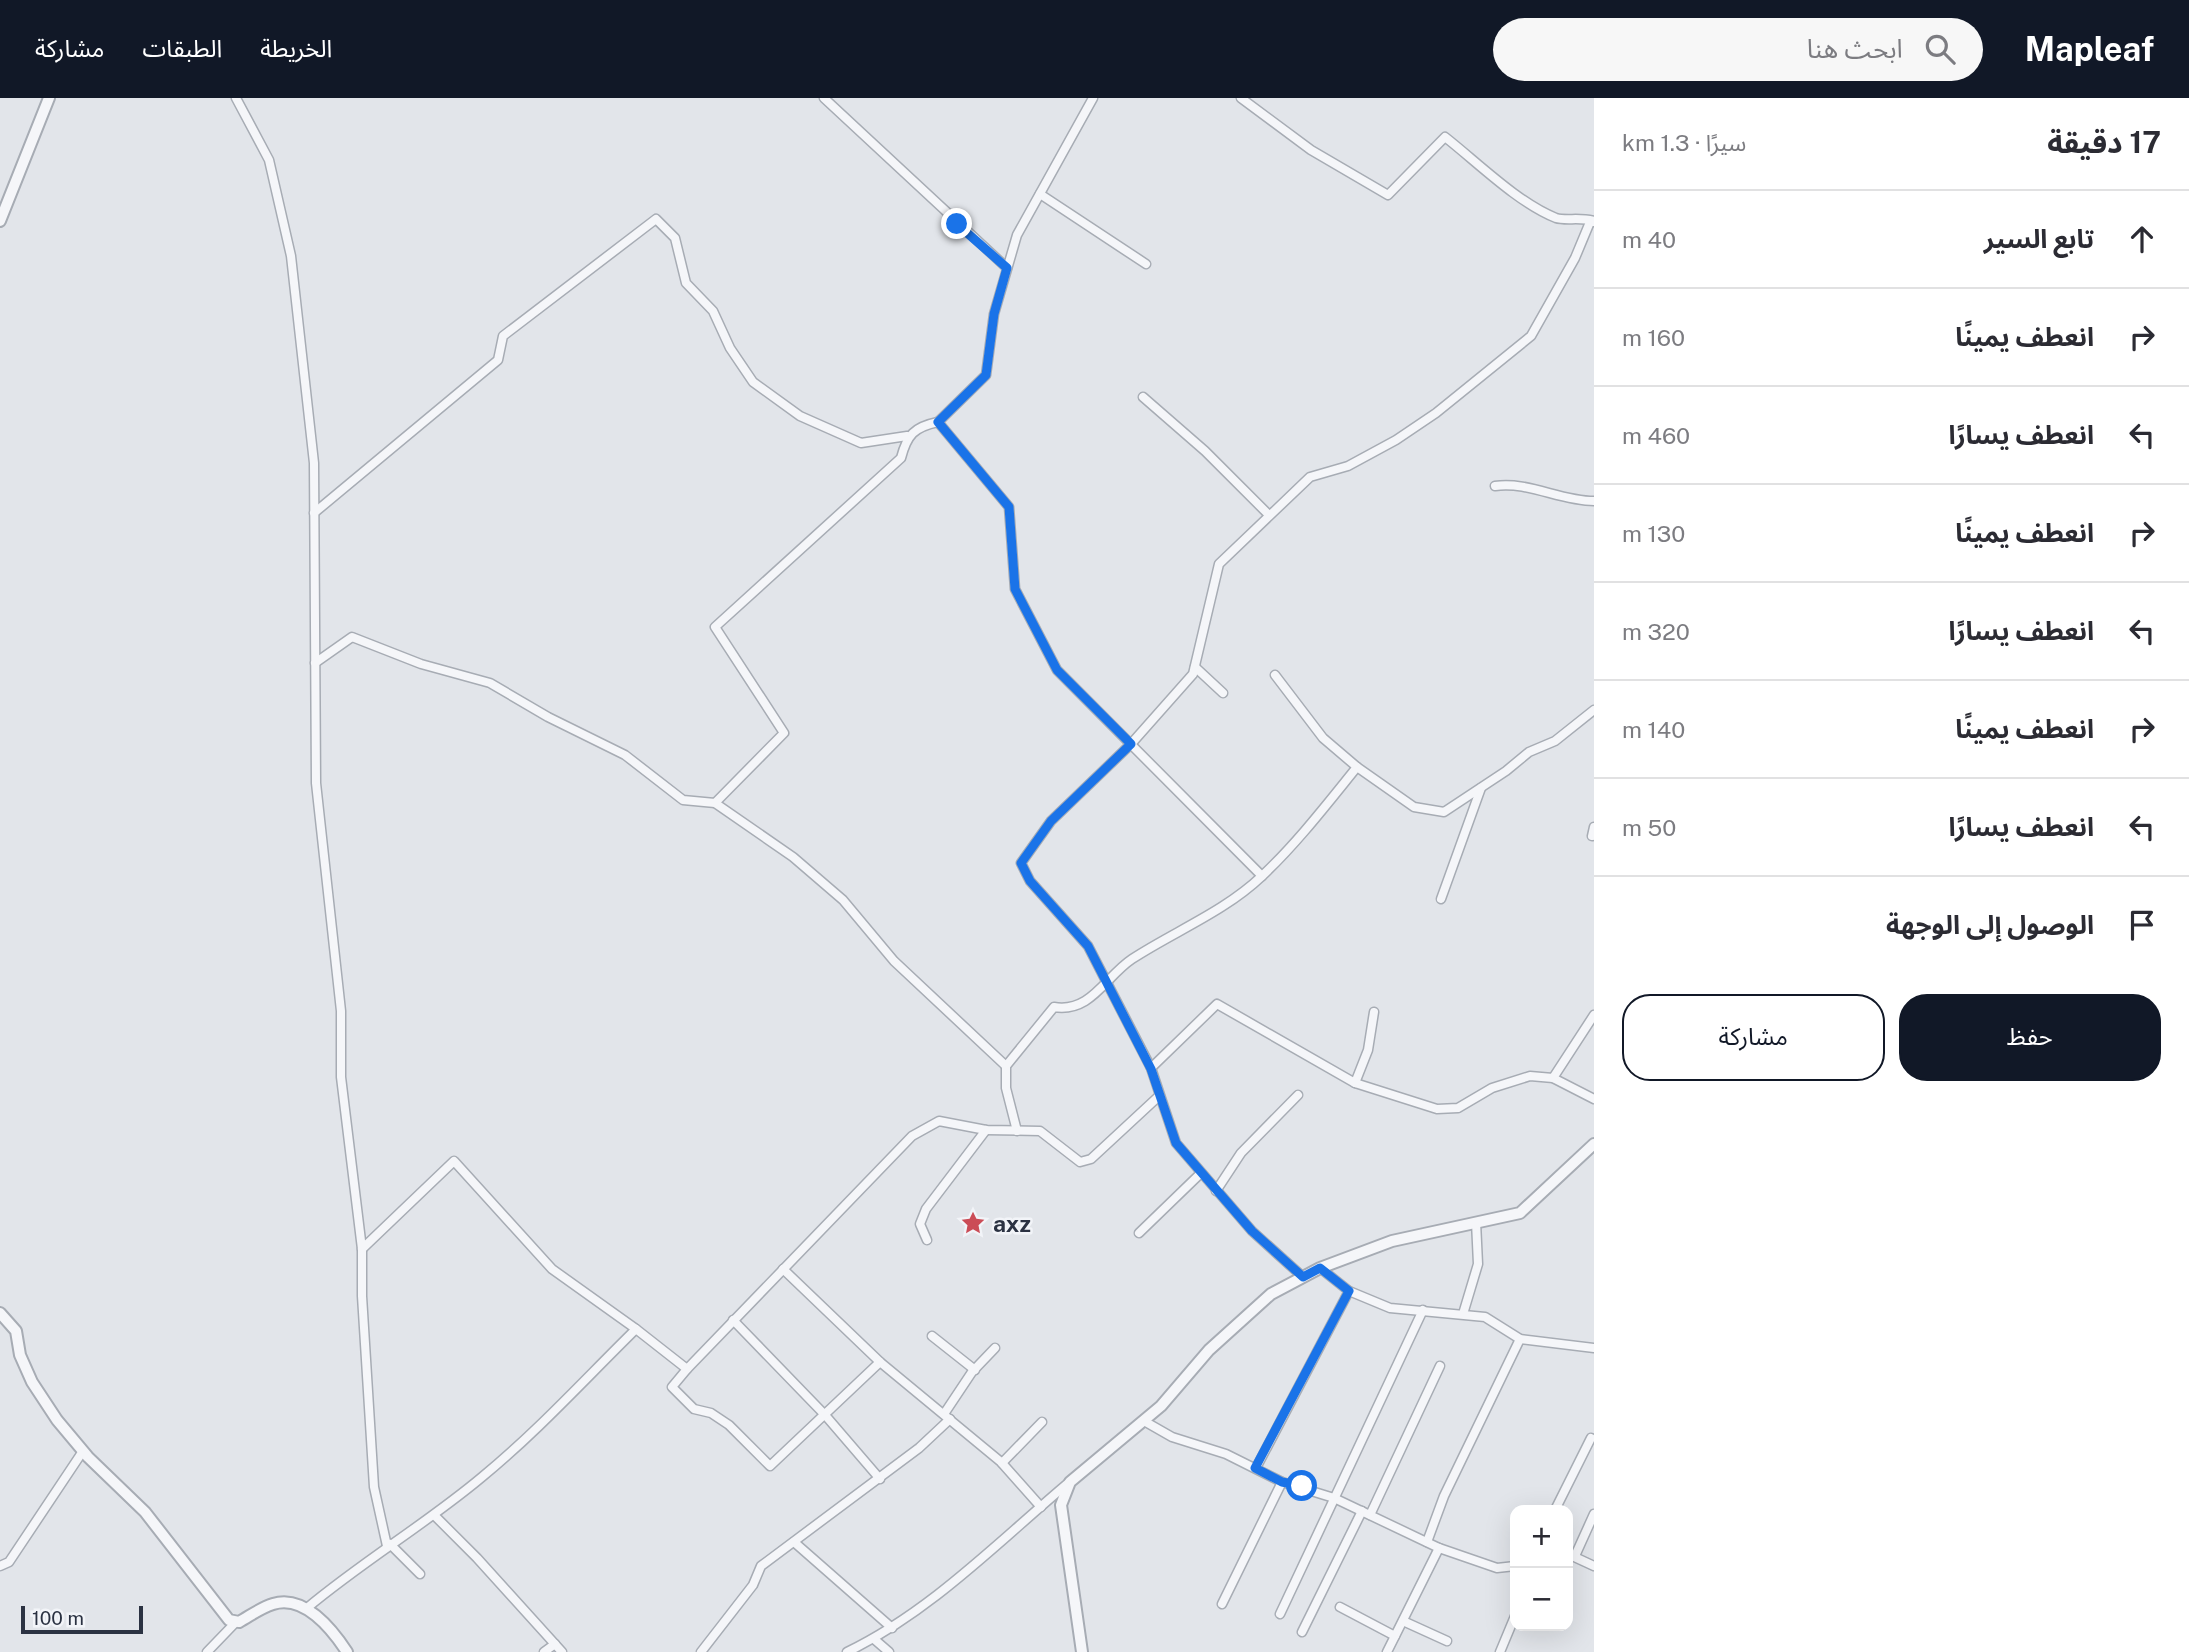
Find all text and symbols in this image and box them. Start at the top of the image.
search box [1493,18,1983,81]
icon: search [1921,30,1959,68]
text: Mapleaf [2025,30,2154,68]
text: ابحث هنا [1807,33,1903,64]
text: مشاركة [35,34,104,62]
text: الطبقات [142,34,222,62]
text: الخريطة [260,34,332,62]
text: 17 دقيقة [2047,124,2161,160]
text: سيرًا · 1.3 km [1622,129,1746,156]
route end [941,208,972,239]
icon: ahead [2123,220,2161,258]
text: تابع السير [1984,223,2094,254]
text: 40 m [1622,226,1676,253]
icon: right [2123,318,2161,356]
text: انعطف يمينًا [1955,321,2094,352]
text: 160 m [1622,324,1685,351]
icon: left [2123,416,2161,454]
text: انعطف يسارًا [1948,419,2094,450]
text: 460 m [1622,422,1690,449]
icon: right [2123,514,2161,552]
text: انعطف يمينًا [1955,517,2094,548]
text: 130 m [1622,520,1685,547]
icon: left [2123,612,2161,650]
text: انعطف يسارًا [1948,615,2094,646]
text: 320 m [1622,618,1690,645]
icon: right [2123,710,2161,748]
text: انعطف يمينًا [1955,713,2094,744]
text: 140 m [1622,716,1685,743]
icon: left [2123,808,2161,846]
text: انعطف يسارًا [1948,811,2094,842]
text: 50 m [1622,814,1676,841]
icon: arrive [2123,906,2161,944]
text: الوصول إلى الوجهة [1886,909,2094,940]
button: مشاركة [1622,994,1885,1081]
button: حفظ [1899,994,2161,1081]
place icon: axz [959,1209,987,1237]
place label: axz [993,1210,1031,1237]
route start [1286,1470,1317,1501]
map controls [1510,1505,1573,1631]
button: + [1510,1505,1573,1568]
button: − [1510,1568,1573,1631]
scale bar [21,1603,144,1635]
text: 100 m [32,1607,84,1629]

